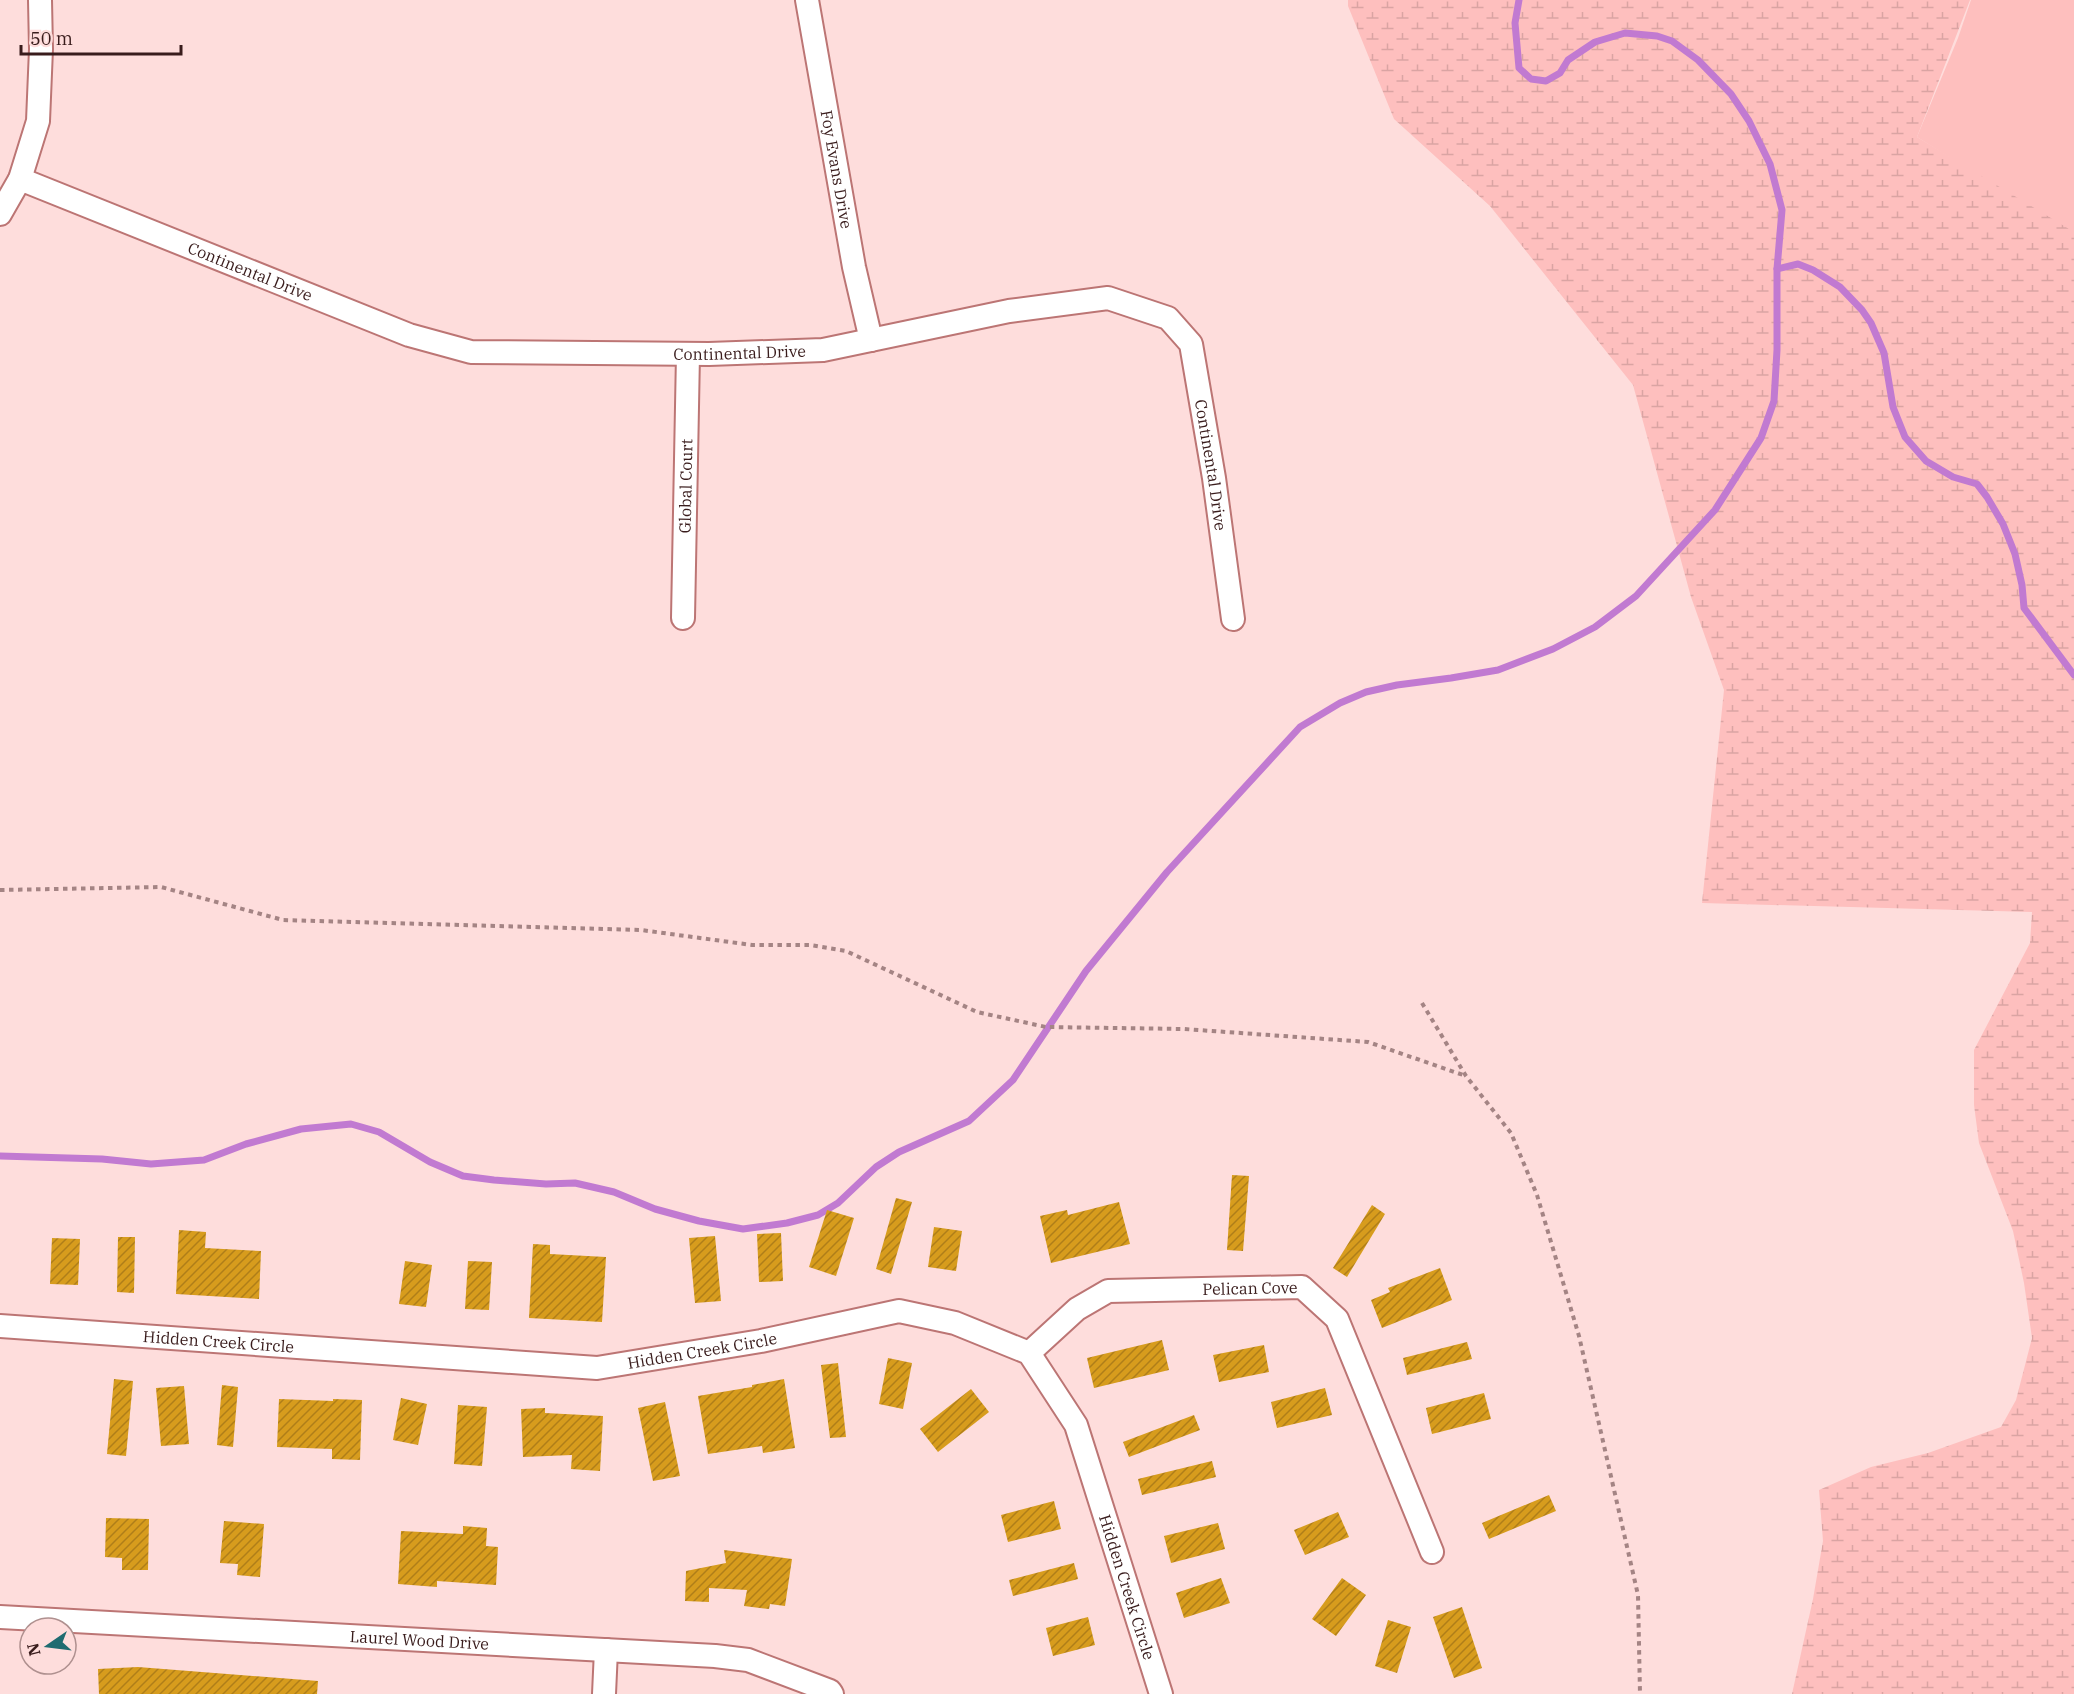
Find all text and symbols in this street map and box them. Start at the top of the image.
scale bar [21,18,182,56]
text: 50 m [30,27,73,50]
street label: Foy Evans Drive [817,109,857,230]
street label: Continental Drive [185,237,315,305]
street label: Continental Drive [673,341,806,364]
street label: Continental Drive [1191,398,1231,532]
street label: Global Court [675,438,696,533]
street label: Pelican Cove [1202,1277,1298,1299]
street label: Hidden Creek Circle [142,1326,295,1357]
street label: Hidden Creek Circle [626,1328,779,1373]
street label: Hidden Creek Circle [1095,1512,1160,1662]
north arrow [18,1616,78,1676]
street label: Laurel Wood Drive [349,1626,489,1654]
text: N [22,1641,45,1658]

